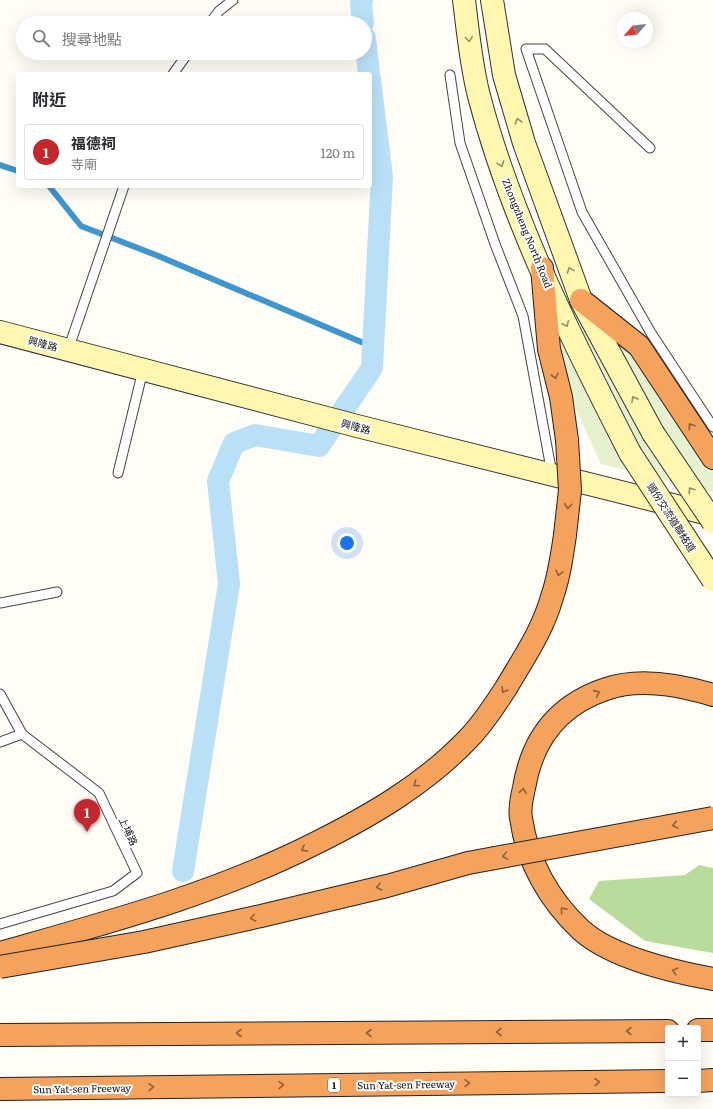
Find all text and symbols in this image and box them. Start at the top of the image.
north arrow [617,12,653,48]
search box [16,16,372,60]
icon: search [30,27,52,49]
text: 搜尋地點 [62,27,122,50]
one-way arrow [464,36,473,42]
text: 附近 [32,86,66,111]
one-way arrow [514,118,522,125]
text: 福德祠 [71,131,116,154]
text: 1 [43,143,49,162]
text: 120 m [320,143,355,162]
text: 寺廟 [71,154,97,173]
one-way arrow [496,161,505,168]
street label: Zhongzheng North Road [499,176,557,290]
one-way arrow [567,267,575,274]
one-way arrow [561,320,569,327]
street label: 興隆路 [27,332,59,354]
one-way arrow [551,373,559,379]
one-way arrow [632,396,639,403]
street label: 興隆路 [340,415,372,437]
one-way arrow [689,423,696,430]
street label: 頭份交流道聯絡道 [644,479,700,555]
one-way arrow [688,487,696,494]
one-way arrow [564,503,573,509]
your location [337,533,357,553]
one-way arrow [555,570,563,576]
one-way arrow [502,686,509,693]
one-way arrow [593,689,600,697]
one-way arrow [413,779,420,787]
one-way arrow [518,788,527,794]
pin: 1 [74,799,100,832]
street label: 上埔路 [116,814,142,848]
one-way arrow [672,820,678,829]
one-way arrow [301,845,308,852]
one-way arrow [502,851,509,860]
one-way arrow [376,883,383,891]
one-way arrow [560,907,568,915]
one-way arrow [250,913,256,922]
one-way arrow [672,968,678,976]
map controls [665,1025,701,1097]
button: + [665,1025,701,1061]
one-way arrow [626,1027,632,1035]
one-way arrow [496,1028,502,1036]
one-way arrow [236,1029,242,1037]
one-way arrow [366,1029,372,1037]
button: − [665,1061,701,1097]
street label: Sun Yat-sen Freeway [357,1076,455,1092]
road number: 1 [328,1078,340,1092]
one-way arrow [594,1078,600,1086]
one-way arrow [464,1079,470,1087]
street label: Sun Yat-sen Freeway [33,1080,131,1096]
one-way arrow [278,1081,284,1089]
one-way arrow [148,1083,154,1091]

